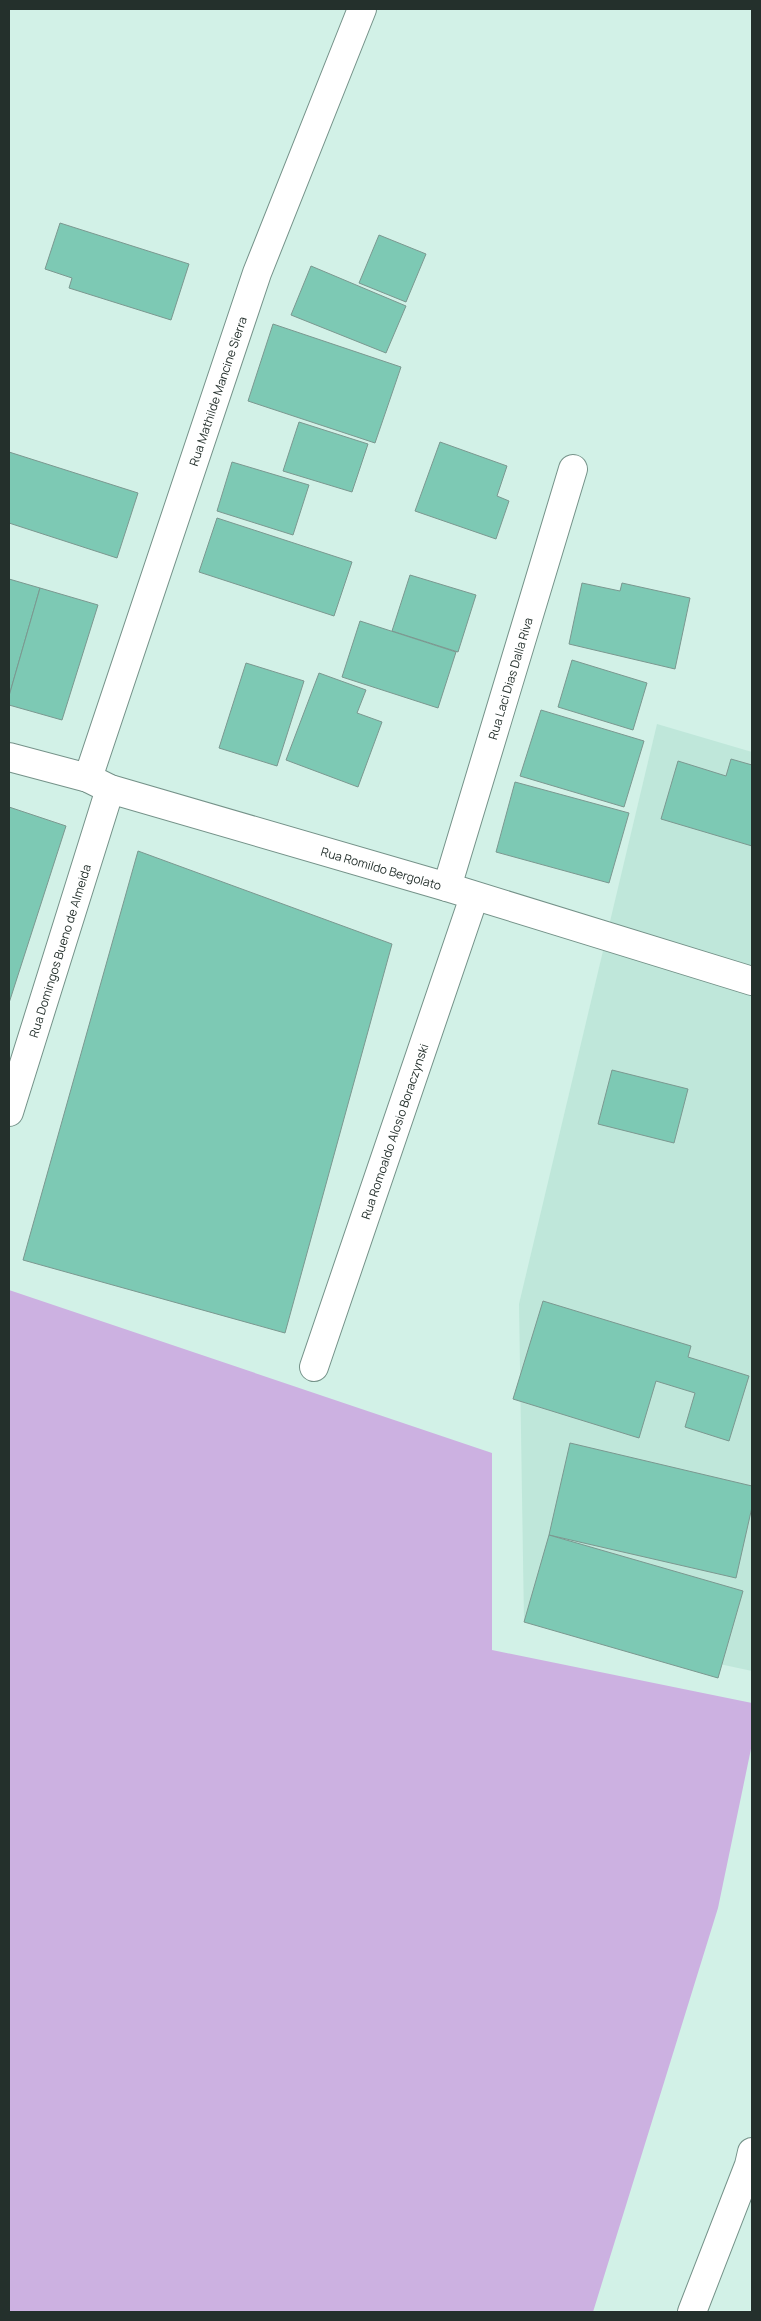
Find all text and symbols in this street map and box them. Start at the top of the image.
street label: Rua Mathilde Mancine Sierra [185,314,250,468]
street label: Rua Laci Dias Dalla Riva [483,615,536,741]
street label: Rua Romildo Bergolato [319,842,444,894]
street label: Rua Domingos Bueno de Almeida [24,862,95,1039]
street label: Rua Romoaldo Alosio Boraczynski [356,1041,432,1221]

